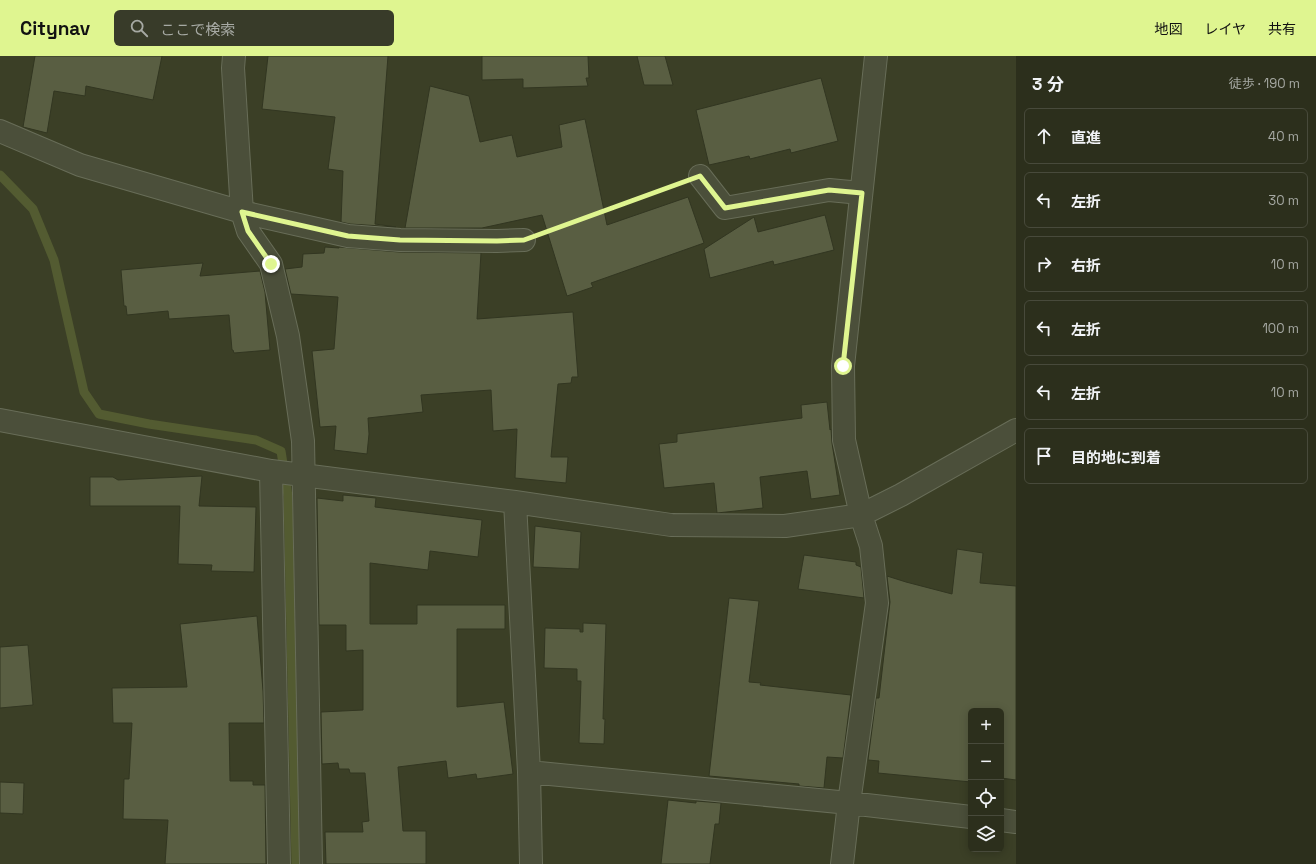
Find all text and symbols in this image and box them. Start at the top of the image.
search box [114,10,394,46]
text: Citynav [20,16,90,41]
icon: search [128,17,150,39]
text: ここで検索 [160,20,235,39]
text: 地図 [1154,20,1182,38]
text: レイヤ [1204,20,1246,38]
text: 共有 [1268,20,1296,38]
text: 3 分 [1032,73,1064,95]
text: 徒歩 · 190 m [1229,75,1300,92]
icon: ahead [1033,125,1055,147]
text: 直進 [1071,128,1101,147]
text: 40 m [1268,128,1299,145]
icon: left [1033,189,1055,211]
text: 左折 [1071,192,1101,211]
text: 30 m [1268,192,1299,209]
icon: right [1033,253,1055,275]
route end [262,255,280,273]
text: 右折 [1071,256,1101,275]
text: 10 m [1271,256,1299,273]
icon: left [1033,317,1055,339]
text: 左折 [1071,320,1101,339]
text: 100 m [1262,320,1299,337]
route start [834,357,852,375]
icon: left [1033,381,1055,403]
text: 左折 [1071,384,1101,403]
text: 10 m [1271,384,1299,401]
icon: arrive [1033,445,1055,467]
text: 目的地に到着 [1071,448,1161,467]
map controls [968,708,1004,852]
button: + [968,708,1004,744]
button: − [968,744,1004,780]
button: locate [968,780,1004,816]
button: layers [968,816,1004,852]

